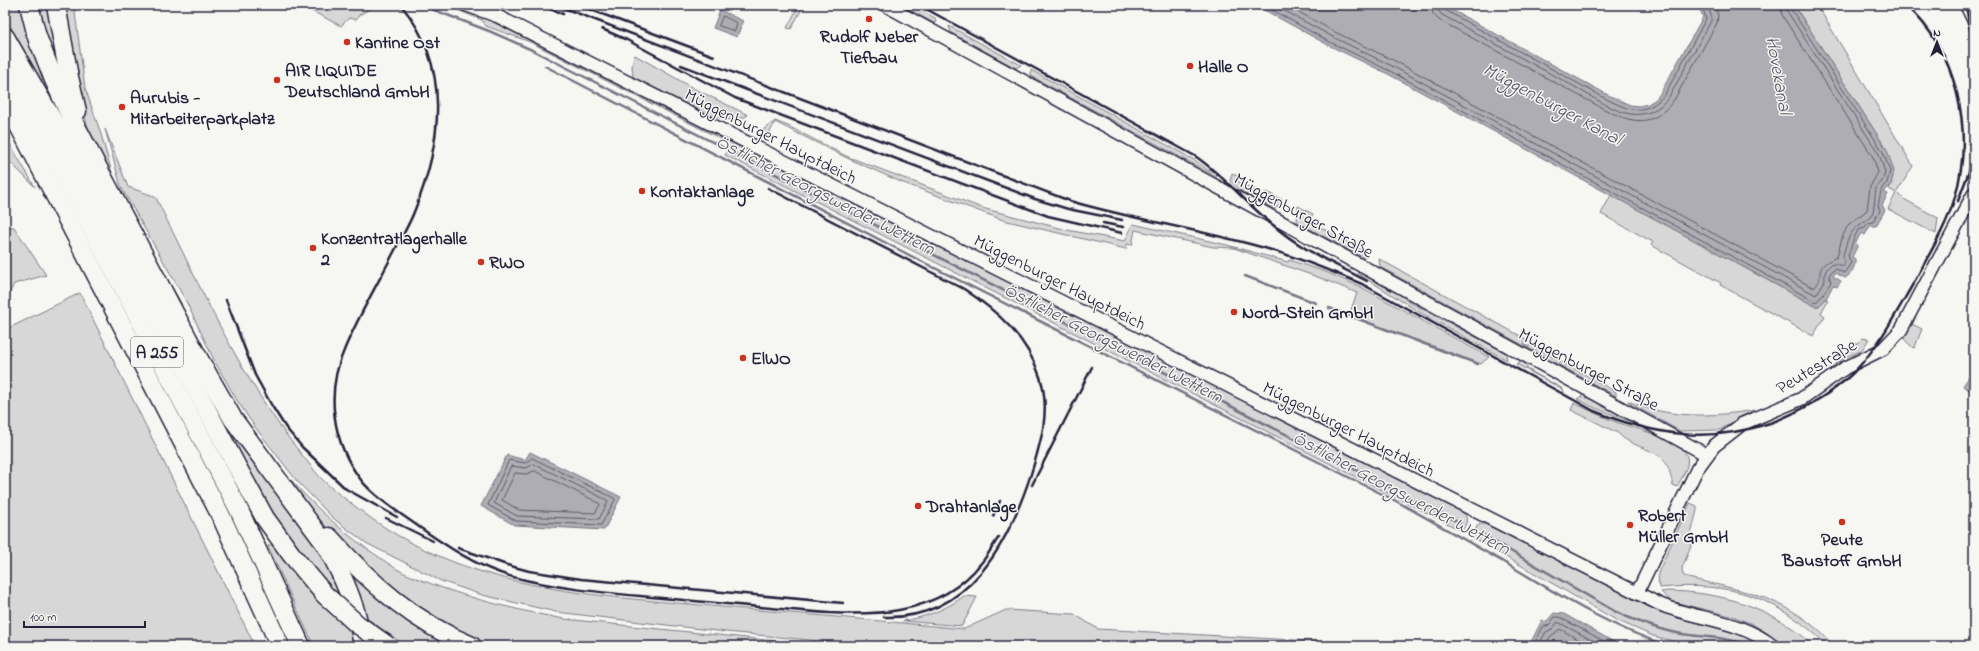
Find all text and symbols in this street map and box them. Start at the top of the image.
marker: Rudolf Neber Tiefbau [864,14,874,24]
north arrow [1917,22,1957,62]
place label: Rudolf Neber Tiefbau [820,25,919,72]
text: N [1933,25,1941,41]
place label: Kantine Ost [355,31,441,57]
water label: Hovekanal [1757,34,1798,119]
marker: Kantine Ost [342,37,352,47]
place label: Halle O [1198,55,1249,81]
water label: Müggenburger Kanal [1477,57,1629,155]
place label: AIR LIQUIDE Deutschland GmbH [284,59,430,106]
marker: Halle O [1185,61,1195,71]
marker: AIR LIQUIDE Deutschland GmbH [272,75,282,85]
street label: Müggenburger Hauptdeich [679,83,861,193]
place label: Aurubis - Mitarbeiterparkplatz [130,86,275,133]
marker: Aurubis - Mitarbeiterparkplatz [117,102,127,112]
water label: Östlicher Georgswerder Wettern [710,129,940,265]
street label: Müggenburger Straße [1228,167,1378,267]
place label: Kontaktanlage [650,180,755,207]
marker: Kontaktanlage [637,186,647,196]
place label: Konzentratlagerhalle 2 [320,227,468,274]
street label: Müggenburger Hauptdeich [968,229,1150,339]
marker: Konzentratlagerhalle 2 [308,243,318,253]
place label: RWO [489,251,525,277]
marker: RWO [476,257,486,267]
water label: Östlicher Georgswerder Wettern [998,277,1228,413]
place label: Nord-Stein GmbH [1242,301,1373,327]
marker: Nord-Stein GmbH [1229,307,1239,317]
street label: Müggenburger Straße [1513,323,1664,420]
street label: Peutestraße [1772,333,1863,402]
road number: A 255 [131,337,183,367]
place label: ElWO [751,347,791,373]
marker: ElWO [738,353,748,363]
street label: Müggenburger Hauptdeich [1257,376,1439,486]
water label: Östlicher Georgswerder Wettern [1287,425,1515,564]
place label: Drahtanlage [925,495,1018,522]
marker: Drahtanlage [913,501,923,511]
place label: Robert Müller GmbH [1638,504,1729,551]
marker: Peute Baustoff GmbH [1837,517,1847,527]
marker: Robert Müller GmbH [1625,520,1635,530]
place label: Peute Baustoff GmbH [1781,528,1902,575]
scale bar [24,603,145,629]
text: 100 m [30,609,57,627]

